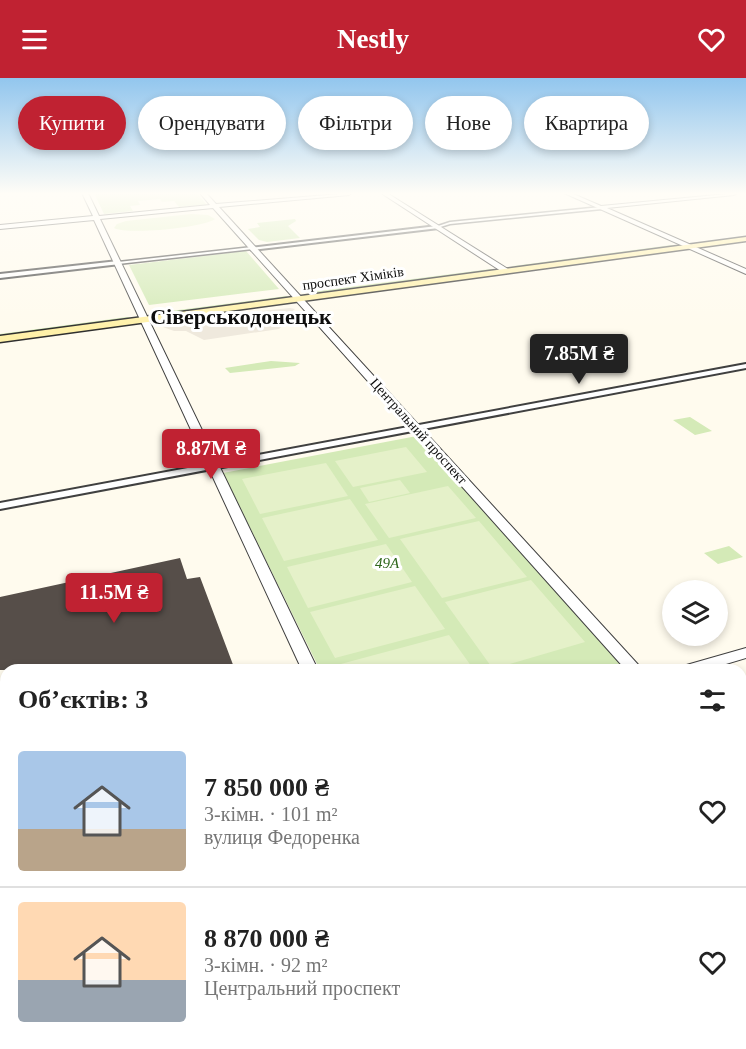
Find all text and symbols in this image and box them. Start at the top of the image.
icon: menu [18,23,51,56]
icon: heart [695,23,728,56]
text: Nestly [337,24,409,54]
chip: Купити [18,96,126,150]
chip: Орендувати [138,96,286,150]
chip: Фільтри [298,96,413,150]
chip: Нове [425,96,512,150]
chip: Квартира [524,96,649,150]
street label: проспект Хіміків [301,264,405,293]
district label: Сіверськодонецьк [150,304,332,329]
pin: 7.85M ₴ [524,334,634,385]
text: 7.85M ₴ [544,342,614,364]
street label: Центральний проспект [367,375,470,487]
pin: 8.87M ₴ [156,429,266,480]
text: 8.87M ₴ [176,437,246,459]
park label: 49А [375,555,400,571]
pin: 11.5M ₴ [59,573,169,624]
map controls [662,580,728,646]
button: layers [662,580,728,646]
text: 11.5M ₴ [80,581,148,603]
icon: filters [696,684,729,717]
text: Об’єктів: 3 [18,685,148,714]
text: 7 850 000 ₴ [204,773,329,802]
icon: home [66,775,138,847]
icon: heart [696,795,729,828]
text: 3-кімн. · 101 m² [204,803,338,825]
text: вулиця Федоренка [204,826,360,848]
text: 8 870 000 ₴ [204,924,329,953]
icon: home [66,926,138,998]
icon: heart [696,946,729,979]
text: 3-кімн. · 92 m² [204,954,328,976]
text: Центральний проспект [204,977,400,999]

